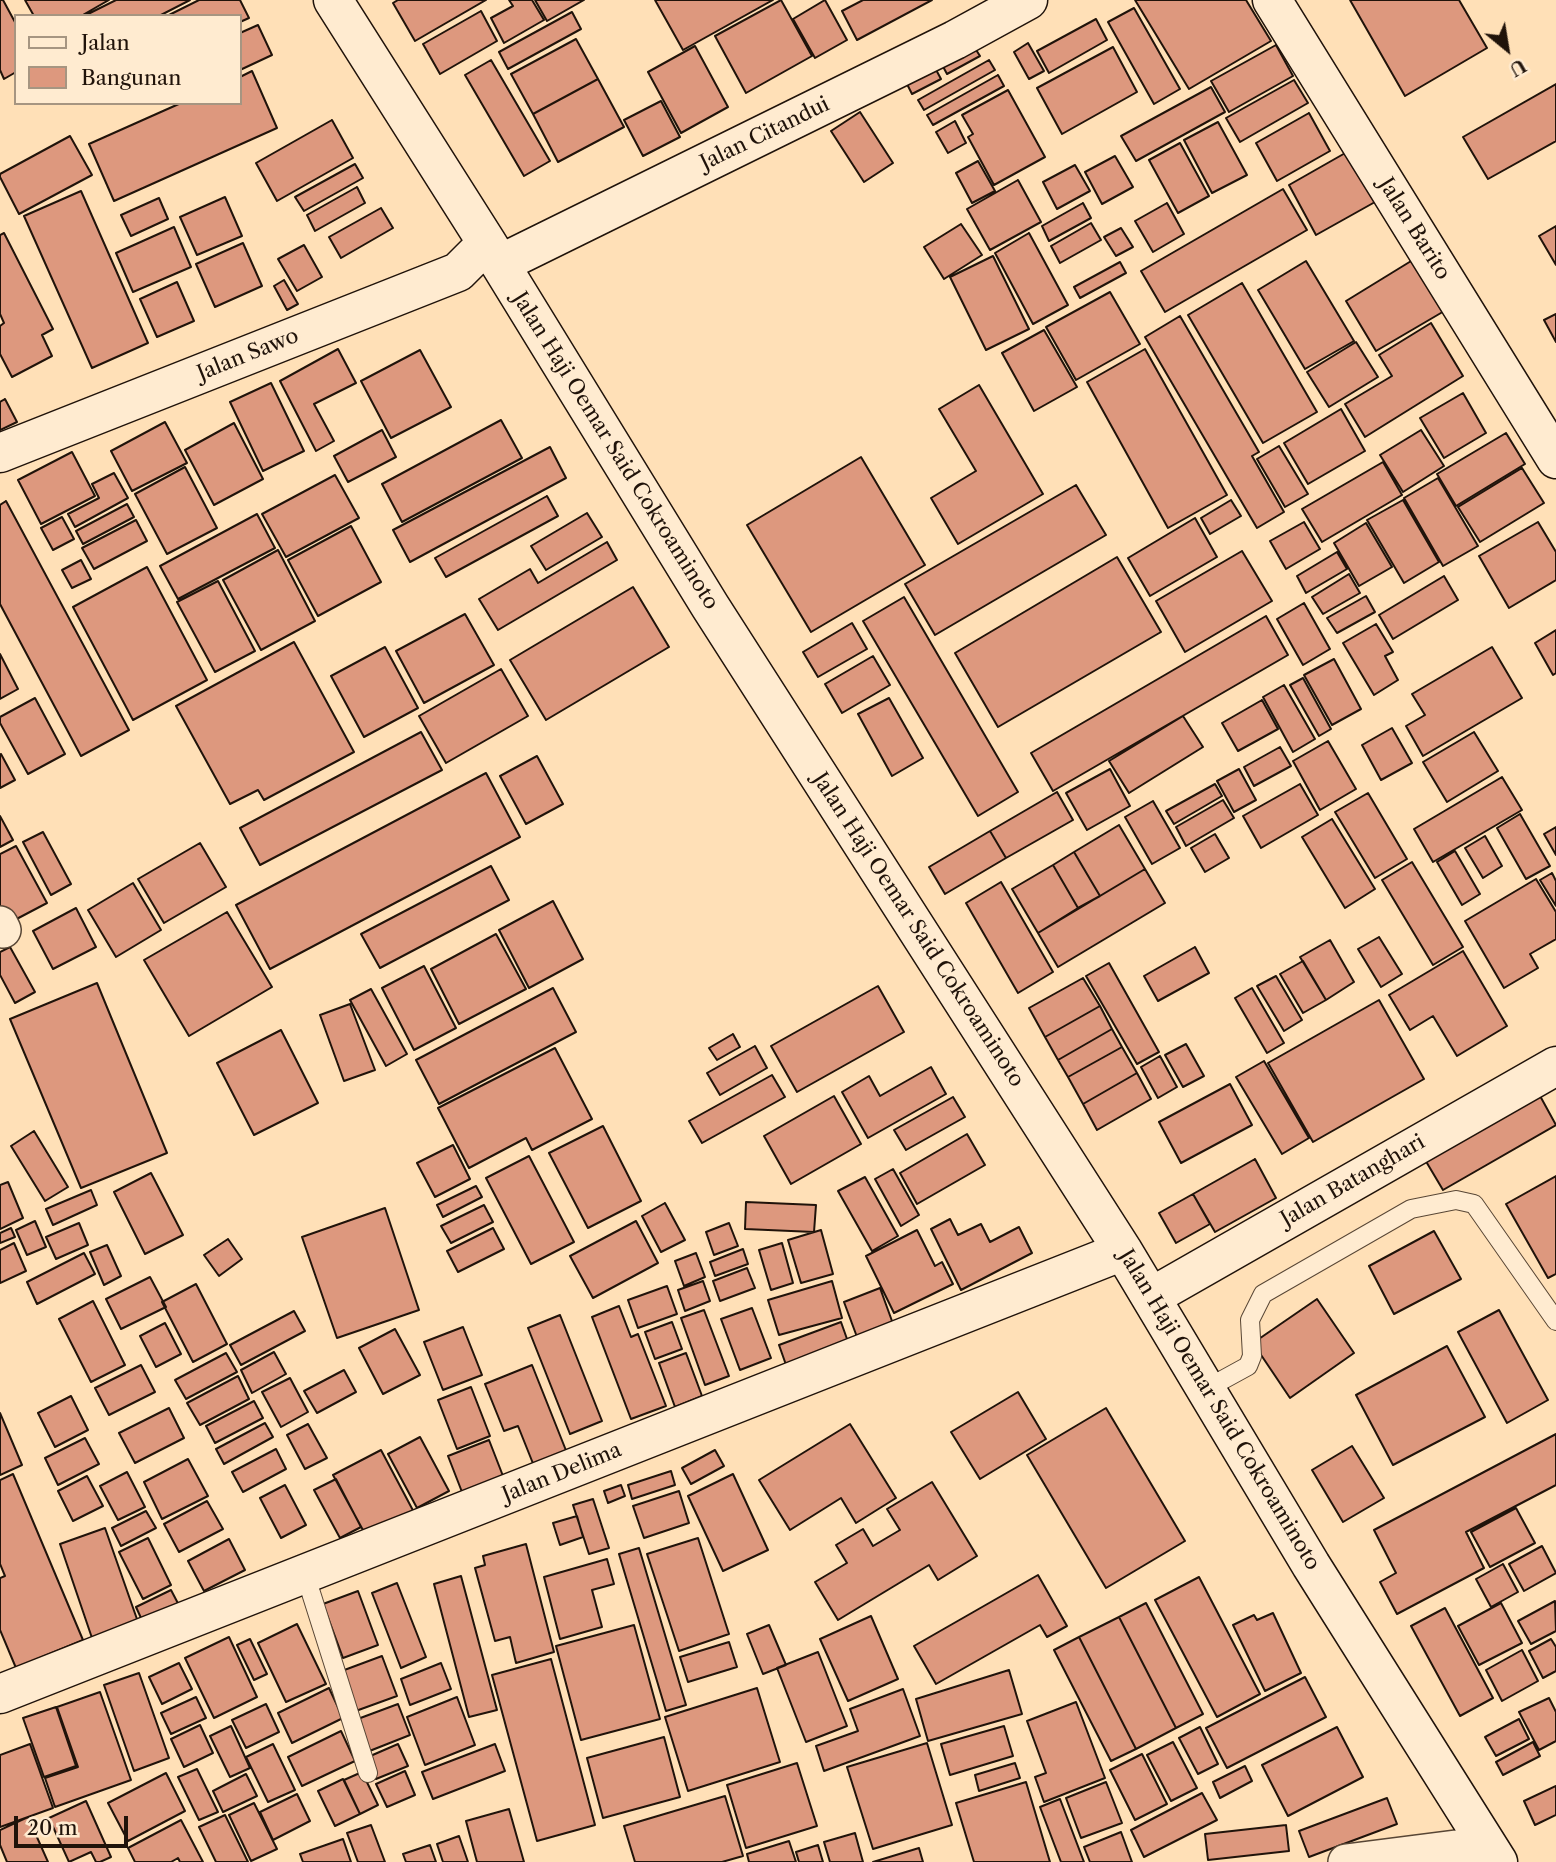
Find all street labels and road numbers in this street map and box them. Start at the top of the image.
street label: Jalan Citandui [696,92,834,176]
street label: Jalan Barito [1373,173,1455,285]
street label: Jalan Haji Oemar Said Cokroaminoto [506,288,724,614]
street label: Jalan Sawo [194,323,302,387]
street label: Jalan Haji Oemar Said Cokroaminoto [807,768,1029,1092]
street label: Jalan Batanghari [1276,1130,1430,1232]
street label: Jalan Haji Oemar Said Cokroaminoto [1113,1245,1325,1575]
street label: Jalan Delima [499,1438,625,1508]

